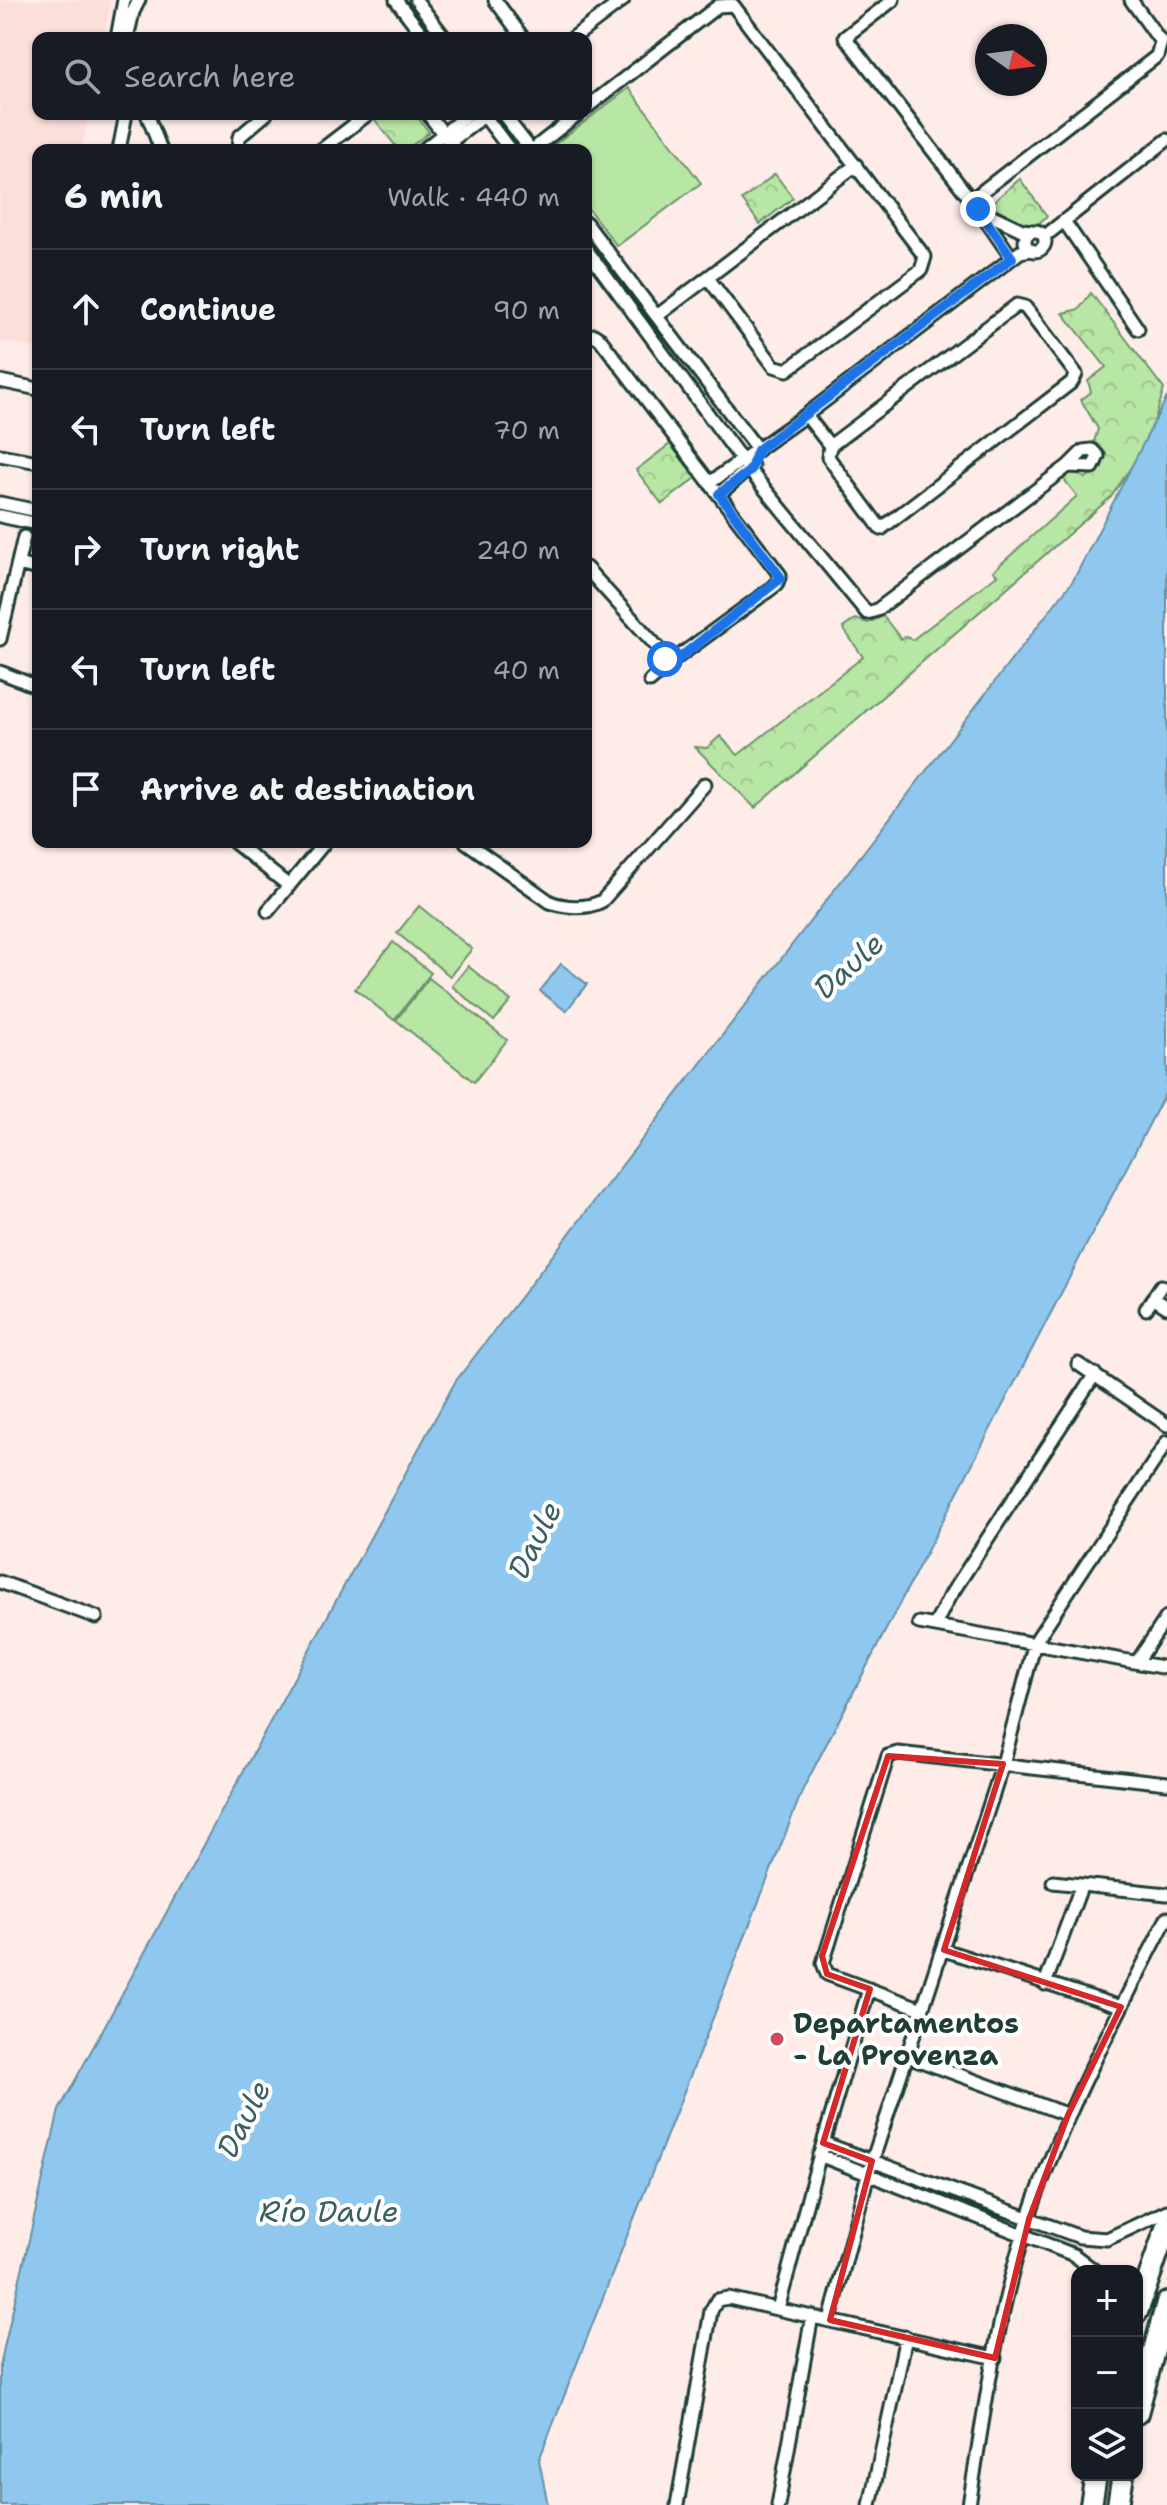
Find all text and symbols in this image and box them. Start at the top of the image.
north arrow [975,24,1047,96]
search box [32,32,592,120]
icon: search [60,54,104,98]
text: Search here [124,56,295,97]
text: 6 min [64,173,163,219]
text: Walk · 440 m [387,179,560,214]
route end [960,191,996,227]
icon: ahead [64,287,108,331]
text: Continue [140,289,276,330]
text: 90 m [493,292,560,327]
icon: left [64,407,108,451]
text: Turn left [140,409,275,450]
text: 70 m [493,412,560,447]
icon: right [64,527,108,571]
text: Turn right [140,529,299,570]
text: 240 m [476,532,560,567]
route start [647,641,683,677]
icon: left [64,647,108,691]
text: Turn left [140,649,275,690]
text: 40 m [493,652,560,687]
icon: arrive [64,767,108,811]
text: Arrive at destination [140,769,475,810]
water label: Daule [805,923,893,1008]
water label: Daule [498,1494,571,1586]
place label: Departamentos - La Provenza [793,2004,1019,2074]
marker: Departamentos - La Provenza [768,2030,786,2048]
water label: Daule [207,2073,280,2165]
water label: Río Daule [259,2191,399,2232]
map controls [1071,2265,1143,2481]
button: + [1071,2265,1143,2337]
button: − [1071,2337,1143,2409]
button: layers [1071,2409,1143,2481]

